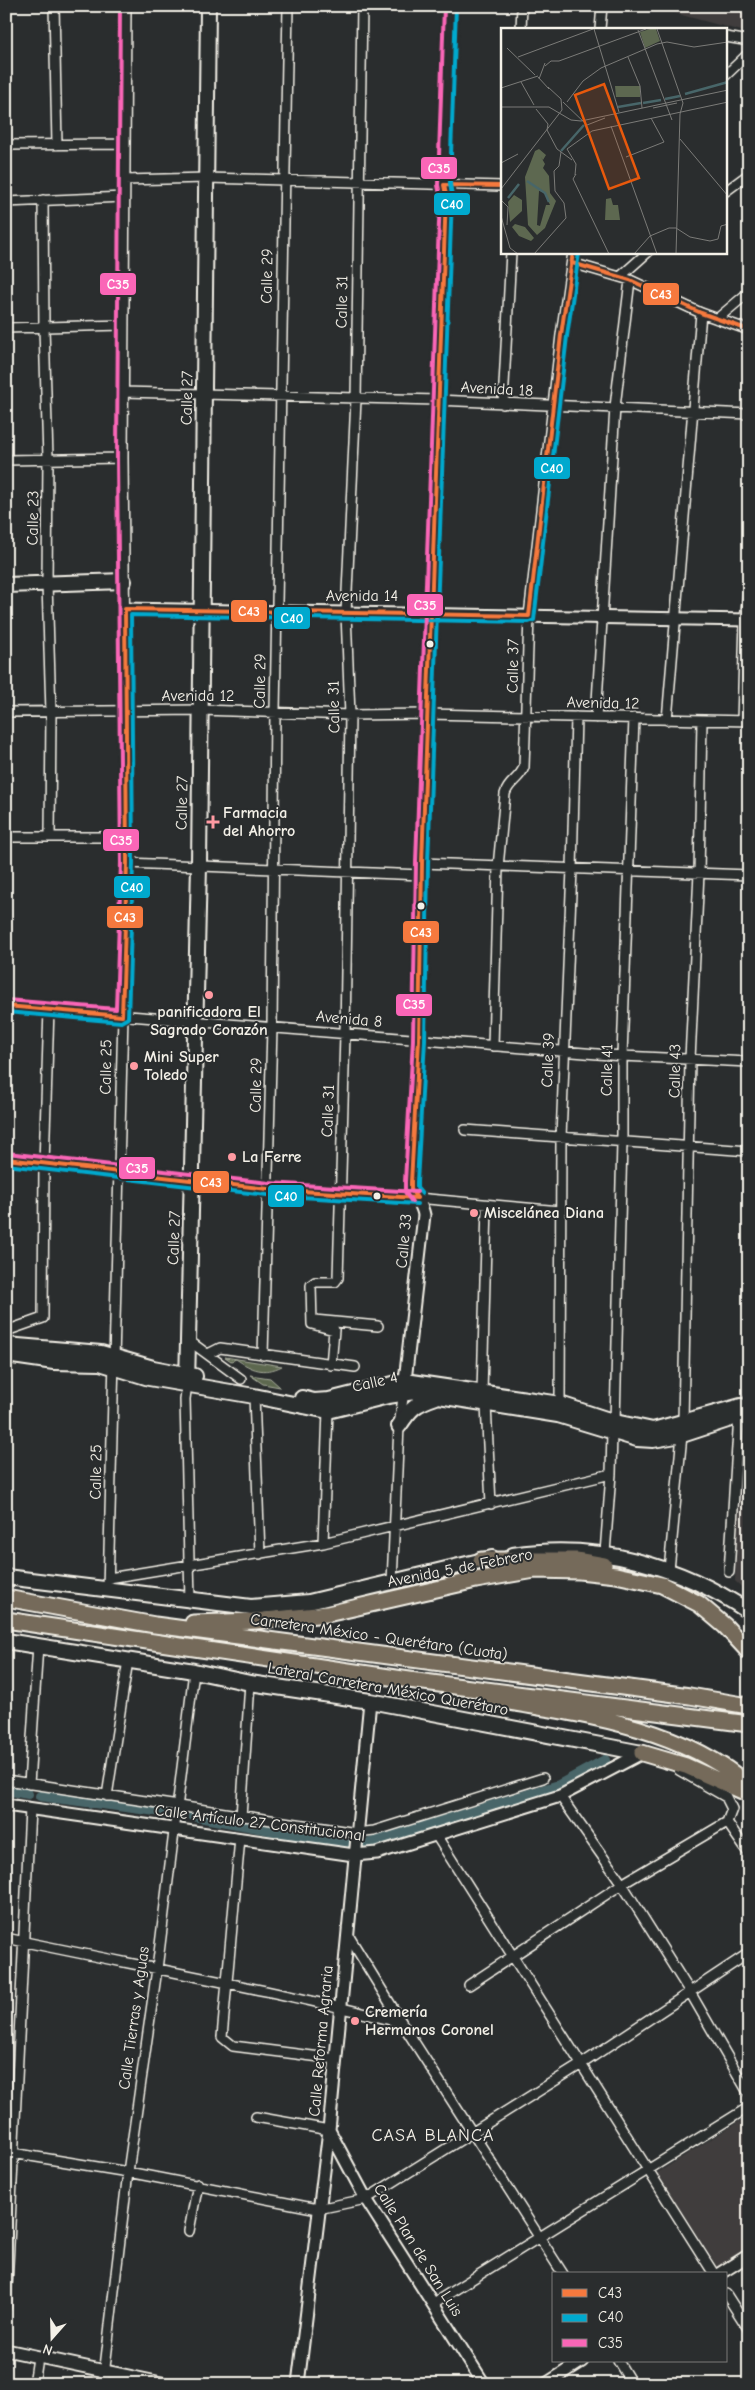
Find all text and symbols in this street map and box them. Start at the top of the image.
inset map [501,28,728,254]
line badge: C35 [420,156,458,180]
text: C35 [428,160,450,177]
line badge: C40 [433,192,471,216]
text: C40 [441,196,464,213]
street label: Calle 29 [258,248,276,304]
line badge: C35 [99,272,137,296]
street label: Calle 31 [333,275,351,329]
text: C35 [107,276,129,293]
line badge: C43 [642,282,680,306]
text: C43 [650,286,672,303]
street label: Calle 27 [178,370,196,425]
street label: Avenida 18 [460,378,534,400]
line badge: C40 [533,456,571,480]
text: C40 [541,460,564,477]
street label: Calle 23 [24,490,42,546]
street label: Avenida 14 [326,587,398,605]
line badge: C35 [406,593,444,617]
text: C35 [414,597,436,614]
line badge: C43 [230,599,268,623]
text: C43 [238,603,260,620]
line badge: C40 [273,606,311,630]
text: C40 [281,610,304,627]
street label: Calle 37 [504,638,522,693]
unlabelled marker [425,639,435,649]
street label: Calle 29 [251,653,269,709]
street label: Calle 31 [325,680,343,734]
street label: Avenida 12 [162,687,234,705]
street label: Avenida 12 [566,693,640,713]
street label: Calle 27 [173,775,191,830]
place label: Farmacia del Ahorro [223,804,295,840]
marker: Farmacia del Ahorro [207,816,219,828]
line badge: C35 [102,828,140,852]
text: C35 [110,832,132,849]
line badge: C40 [113,875,151,899]
text: C40 [121,879,144,896]
unlabelled marker [416,901,426,911]
line badge: C43 [106,905,144,929]
text: C43 [114,909,136,926]
line badge: C43 [402,920,440,944]
text: C43 [410,924,432,941]
marker: panificadora El Sagrado Corazón [203,989,215,1001]
line badge: C35 [395,993,433,1017]
text: C35 [403,996,425,1013]
place label: panificadora El Sagrado Corazón [150,1003,268,1039]
street label: Avenida 8 [315,1007,383,1031]
street label: Calle 39 [538,1032,558,1088]
street label: Calle 25 [97,1039,115,1095]
street label: Calle 41 [598,1044,616,1096]
street label: Calle 43 [666,1044,684,1098]
place label: Mini Super Toledo [144,1048,219,1084]
street label: Calle 29 [247,1057,265,1113]
marker: Mini Super Toledo [128,1060,140,1072]
street label: Calle 31 [318,1084,338,1138]
place label: La Ferre [242,1148,302,1166]
marker: La Ferre [226,1151,238,1163]
line badge: C35 [118,1156,156,1180]
text: C35 [126,1160,148,1177]
line badge: C43 [192,1170,230,1194]
text: C43 [200,1174,222,1191]
line badge: C40 [267,1184,305,1208]
text: C40 [275,1188,298,1205]
unlabelled marker [372,1191,382,1201]
place label: Miscelánea Diana [484,1204,604,1222]
marker: Miscelánea Diana [468,1207,480,1219]
street label: Calle 27 [164,1210,184,1265]
street label: Calle 33 [393,1213,415,1269]
street label: Calle 4 [350,1368,400,1396]
street label: Calle 25 [87,1444,105,1500]
street label: Avenida 5 de Febrero [386,1545,534,1591]
street label: Carretera México - Querétaro (Cuota) [249,1610,509,1664]
street label: Lateral Carretera México Querétaro [266,1659,510,1719]
street label: Calle Artículo 27 Constitucional [154,1801,366,1845]
street label: Calle Tierras y Aguas [115,1945,153,2091]
street label: Calle Reforma Agraria [305,1965,337,2117]
place label: Cremería Hermanos Coronel [365,2003,494,2039]
marker: Cremería Hermanos Coronel [349,2015,361,2027]
district label: CASA BLANCA [372,2125,494,2146]
street label: Calle Plan de San Luis [370,2180,466,2320]
legend [552,2272,728,2362]
text: C43 [598,2284,622,2302]
text: C40 [598,2308,624,2326]
north arrow [28,2312,78,2362]
text: C35 [598,2334,623,2352]
text: N [41,2340,55,2359]

